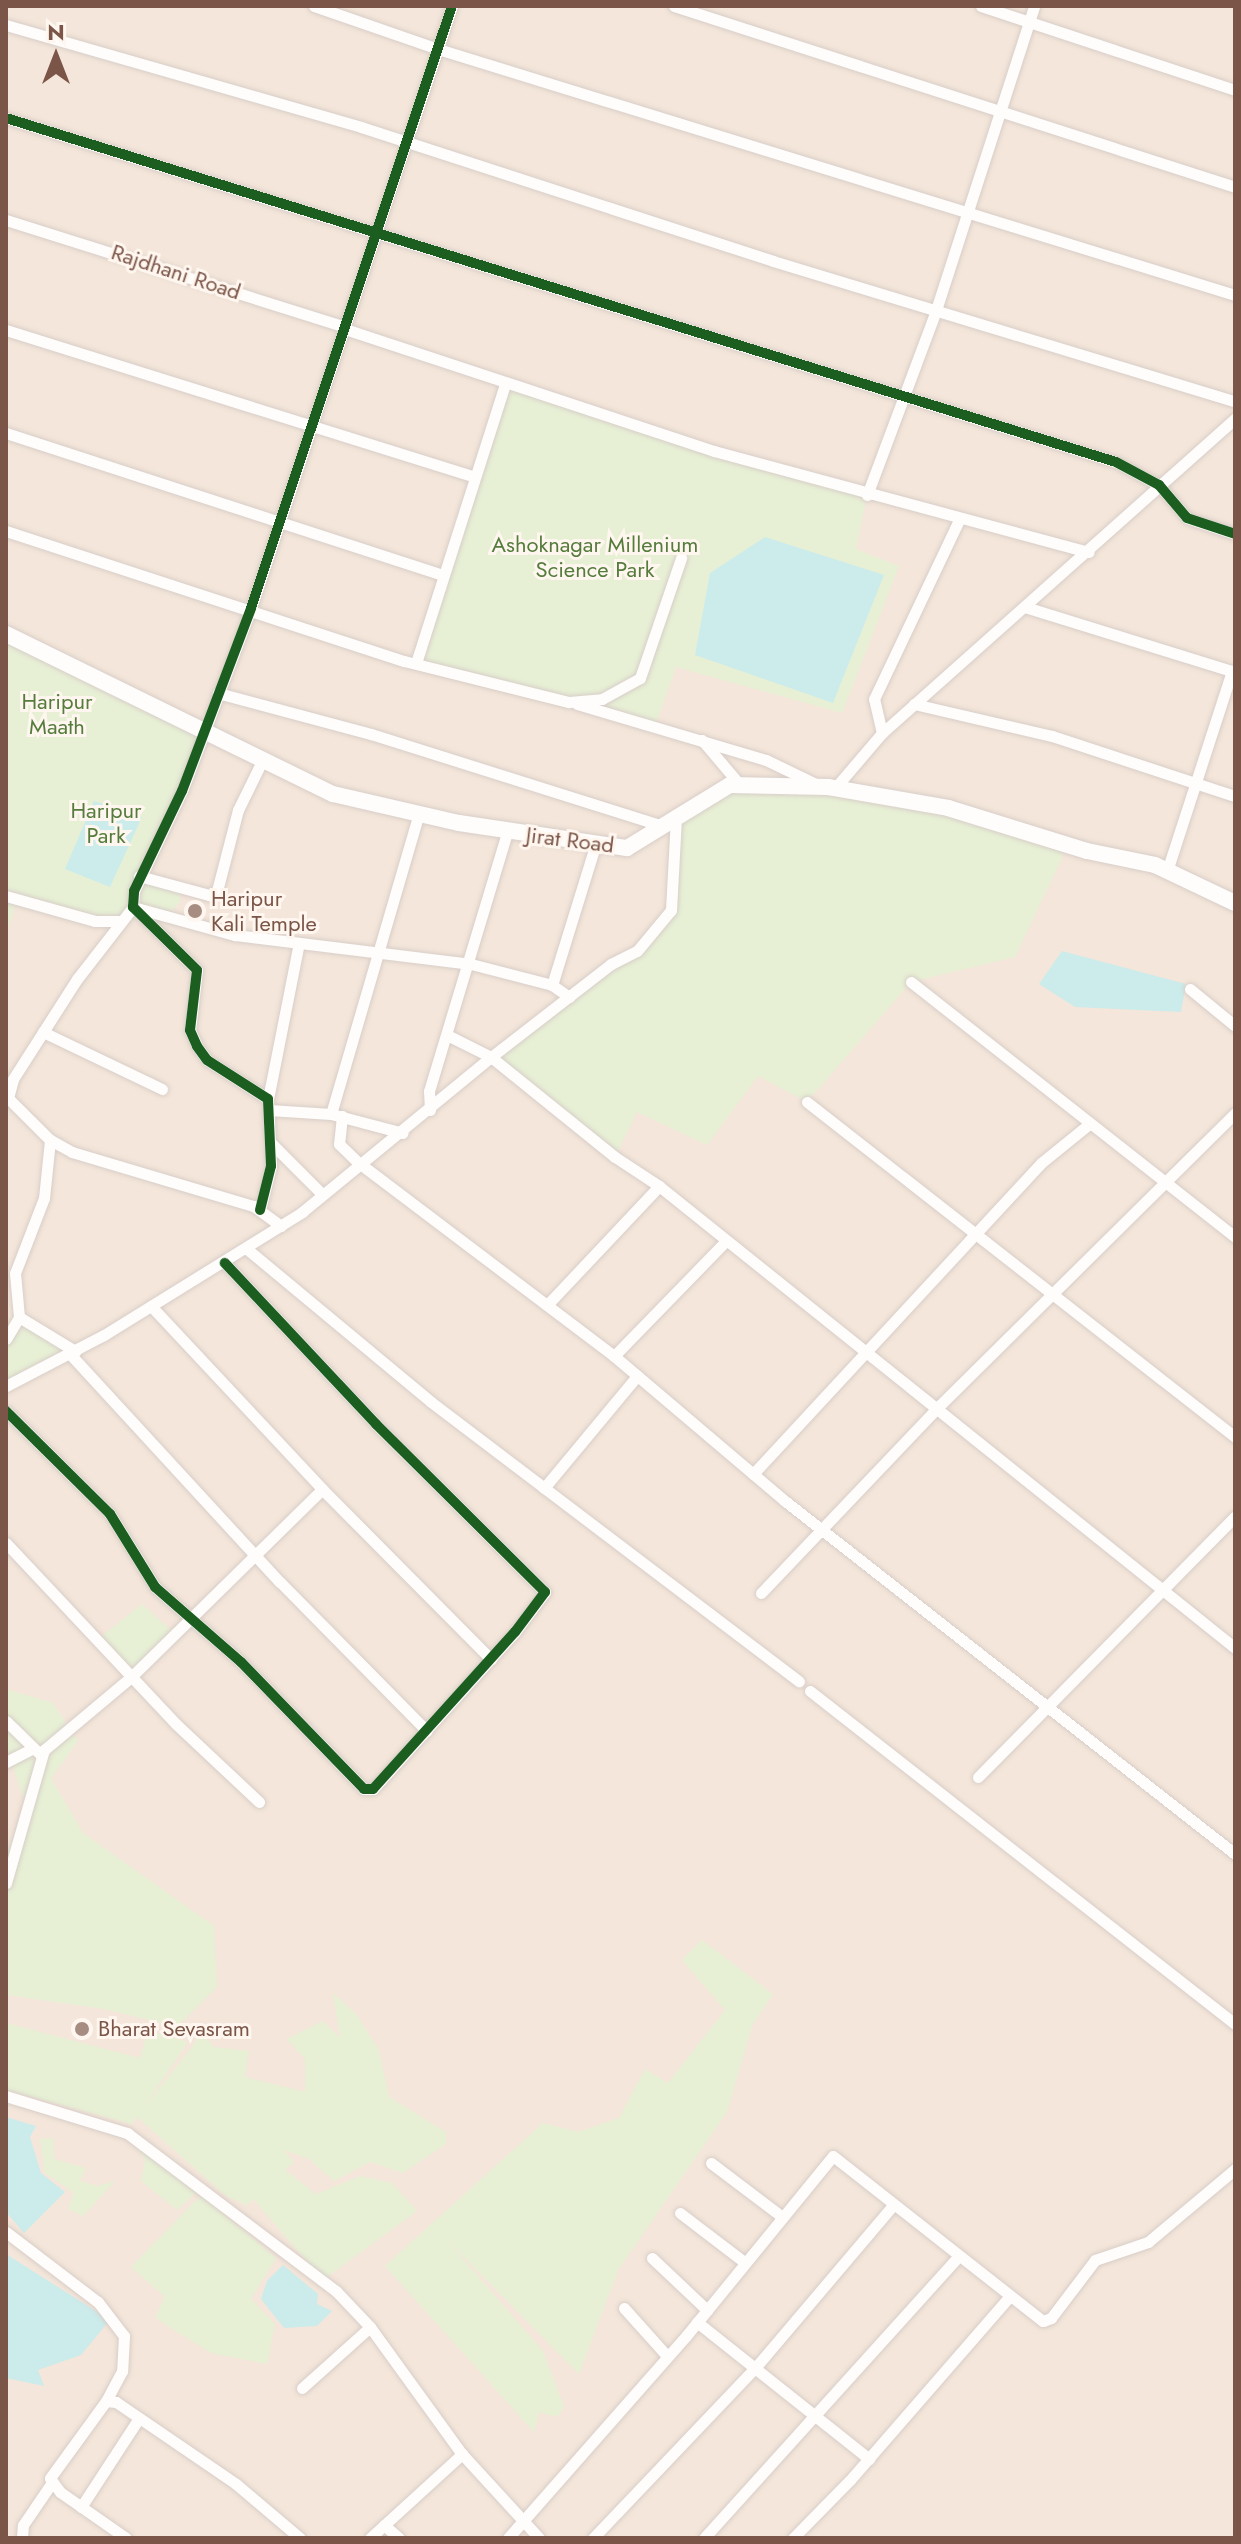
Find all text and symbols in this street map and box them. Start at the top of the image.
north arrow [16,16,96,96]
text: N [47,16,65,48]
street label: Rajdhani Road [108,239,244,305]
park label: Ashoknagar Millenium Science Park [492,531,698,582]
park label: Haripur Maath [21,688,93,740]
park label: Haripur Park [70,797,142,848]
street label: Jirat Road [524,822,616,858]
place label: Haripur Kali Temple [211,885,317,936]
marker: Haripur Kali Temple [186,902,204,920]
place label: Bharat Sevasram [98,2016,250,2042]
marker: Bharat Sevasram [73,2020,91,2038]

